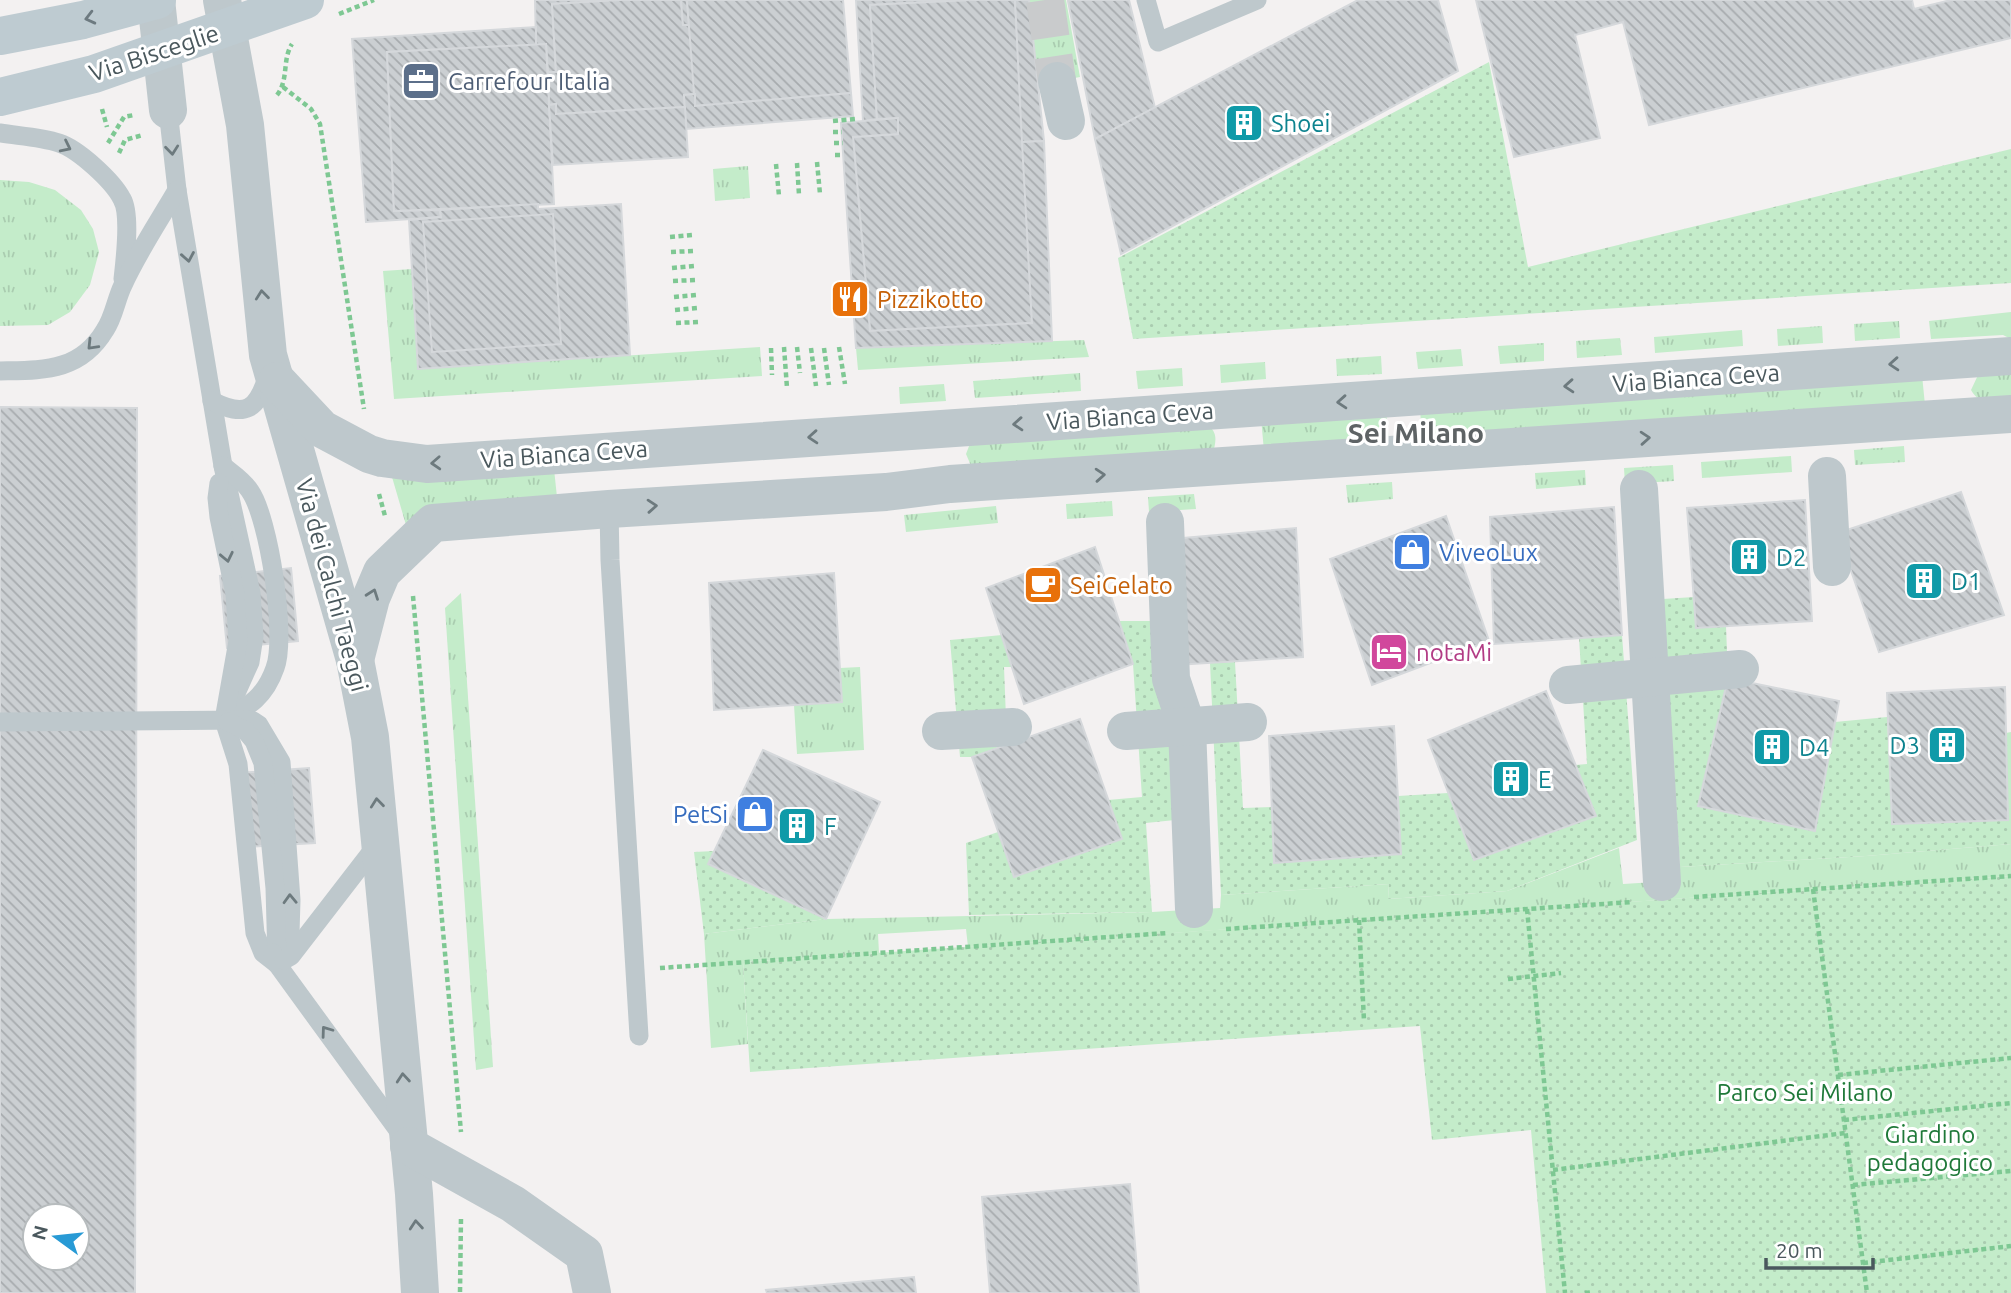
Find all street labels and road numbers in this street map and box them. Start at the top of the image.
street label: Via Bisceglie [86,19,222,87]
street label: Via Bianca Ceva [1611,359,1781,397]
street label: Via Bianca Ceva [1045,397,1215,435]
street label: Via Bianca Ceva [479,435,649,473]
street label: Via dei Calchi Taeggi [291,476,373,694]

